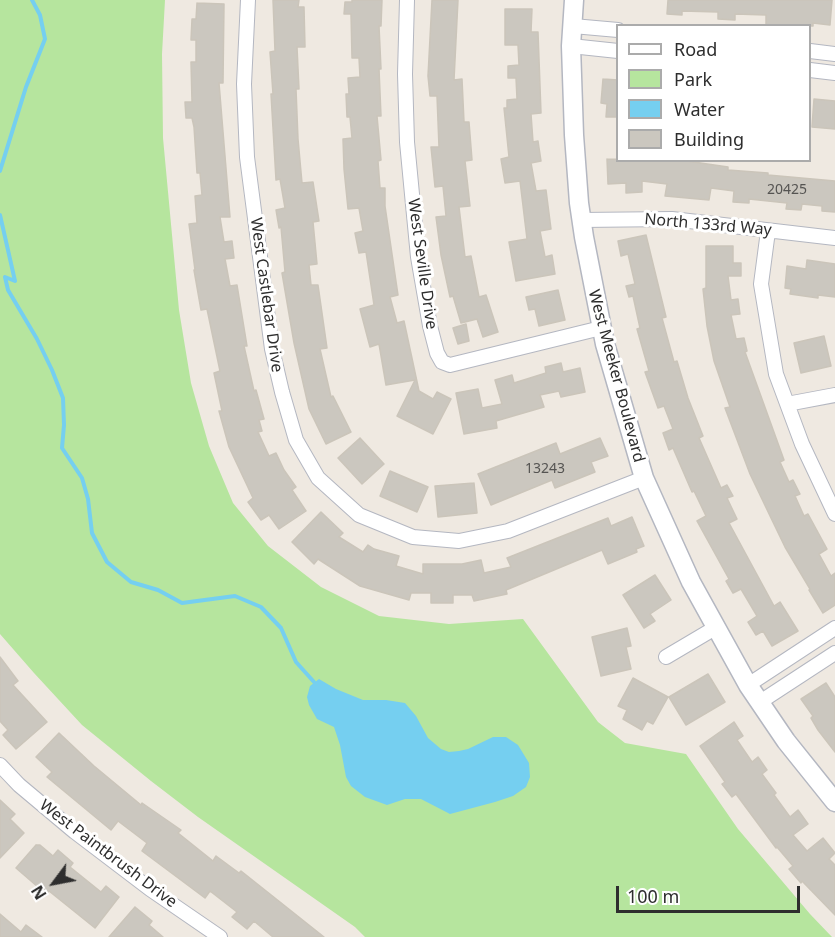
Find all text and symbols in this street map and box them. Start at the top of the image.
legend [616,24,811,162]
text: Road [674,37,717,61]
text: Park [674,67,712,91]
text: Water [674,97,725,121]
text: Building [674,127,744,151]
house number: 20425 [767,182,807,198]
street label: West Seville Drive [403,197,441,331]
street label: North 133rd Way [644,210,772,240]
street label: West Castlebar Drive [246,216,286,374]
street label: West Meeker Boulevard [584,287,648,465]
house number: 13243 [525,461,565,477]
street label: West Paintbrush Drive [35,796,181,912]
north arrow [24,853,84,913]
scale bar [619,874,804,912]
text: N [26,881,52,904]
text: 100 m [627,884,679,908]

